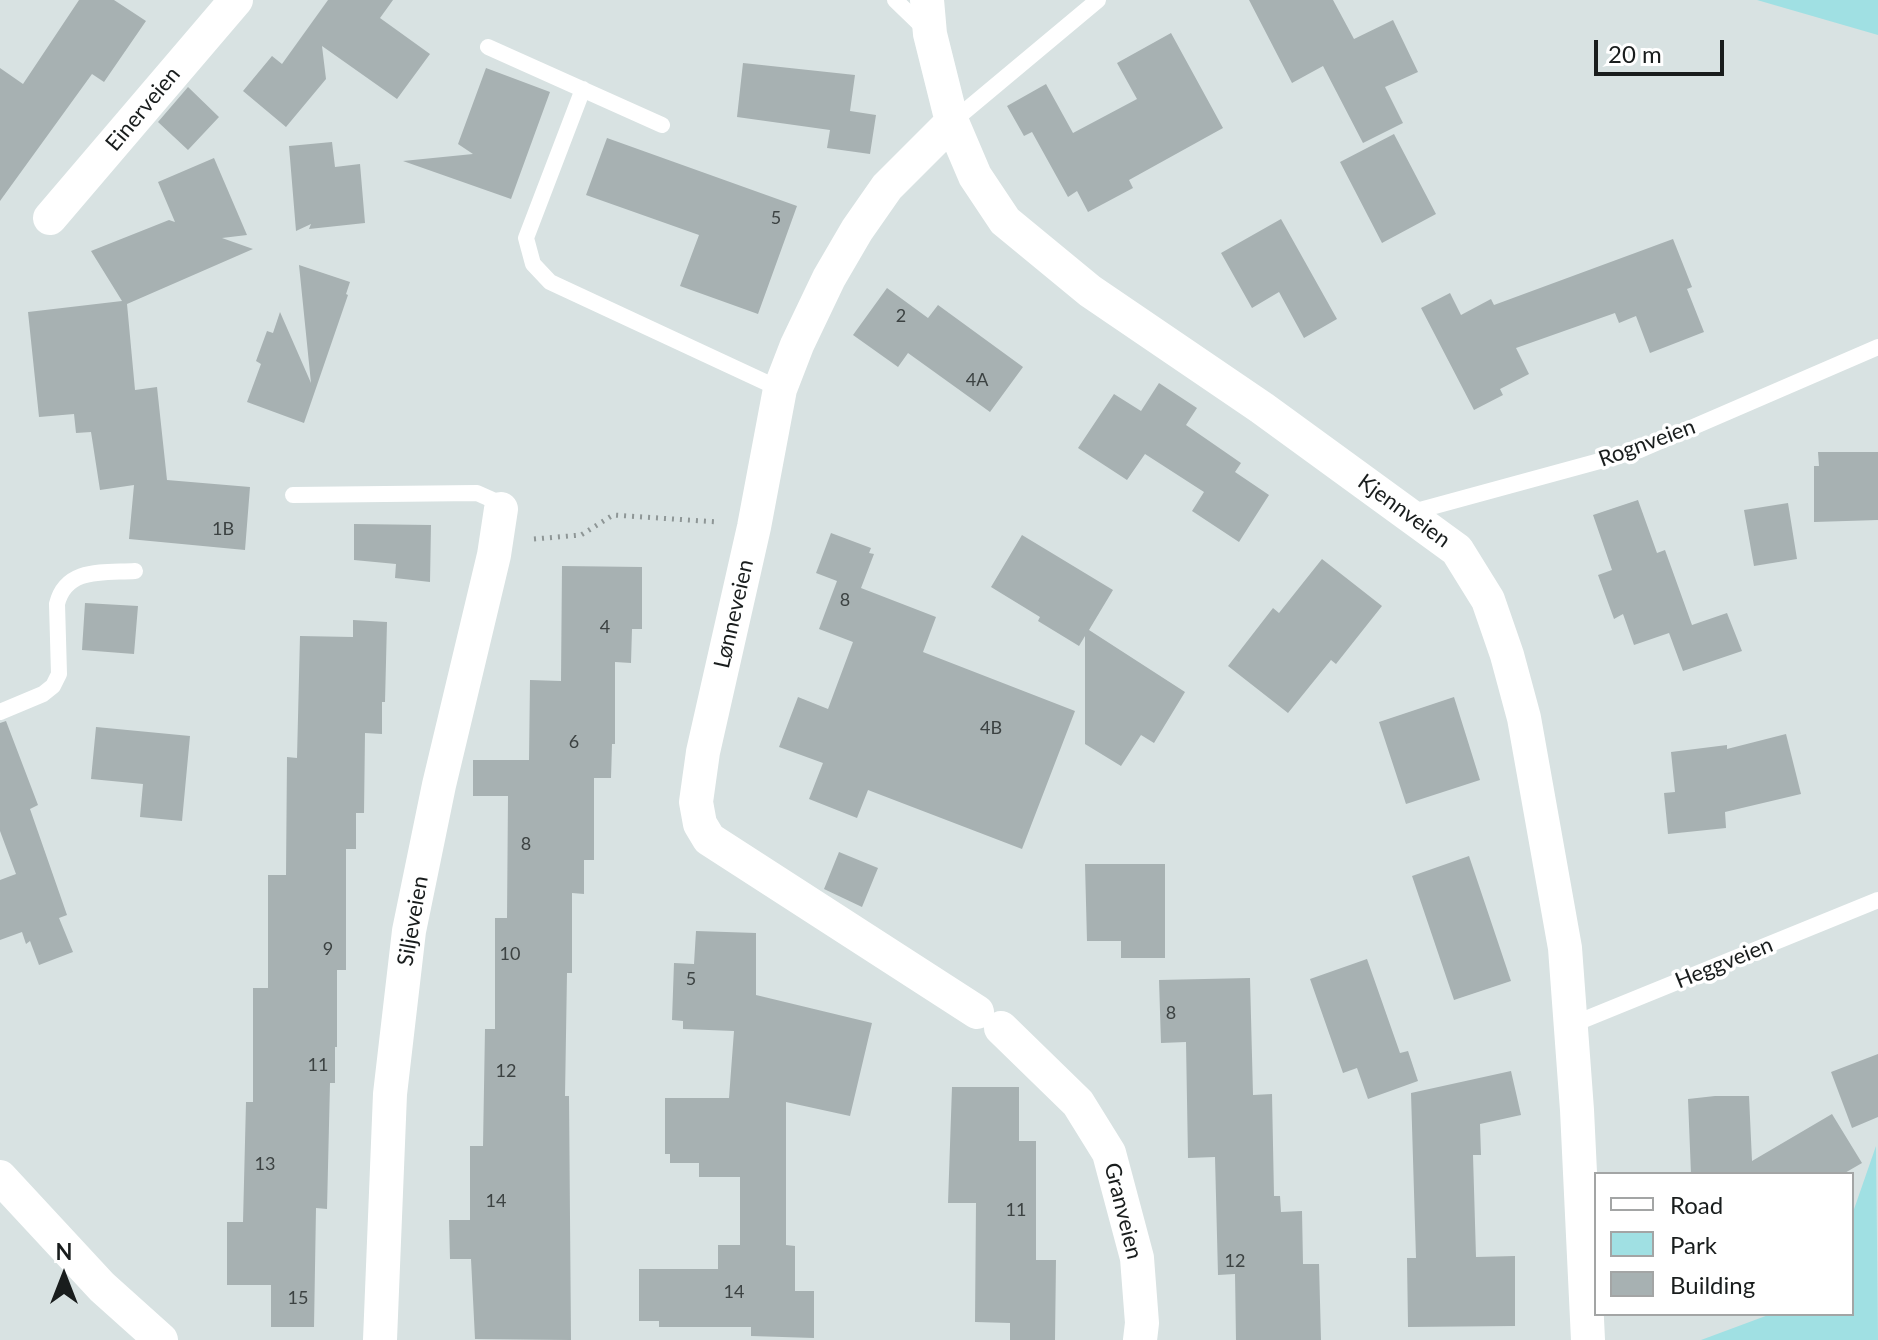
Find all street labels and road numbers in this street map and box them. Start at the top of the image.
street label: Einerveien [100,62,186,156]
street label: Rognveien [1595,413,1699,473]
street label: Kjennveien [1353,469,1455,553]
street label: Lønneveien [709,557,759,671]
street label: Siljeveien [392,874,434,968]
street label: Heggveien [1671,932,1777,994]
street label: Granveien [1098,1160,1148,1262]

